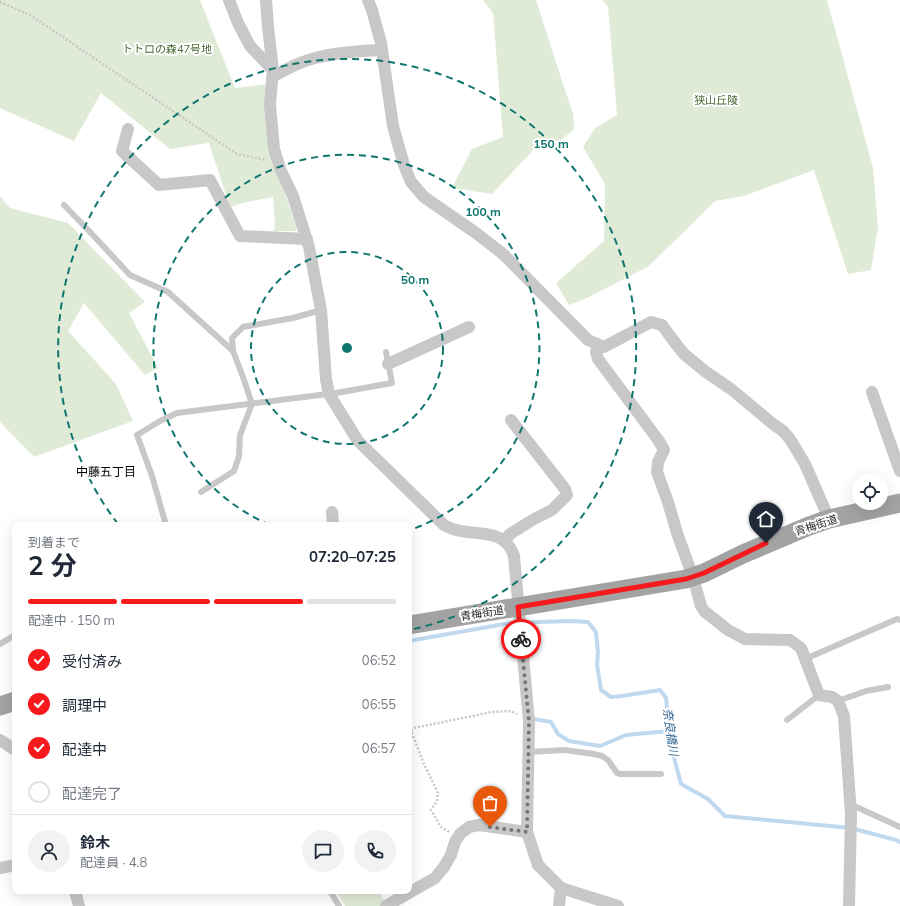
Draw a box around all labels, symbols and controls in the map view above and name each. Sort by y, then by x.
park label: トトロの森47号地 [122,42,212,56]
park label: 狭山丘陵 [694,93,738,107]
text: 150 m [533,136,569,151]
text: 100 m [465,204,501,219]
text: 50 m [401,272,429,287]
centre of rings [340,341,354,355]
district label: 中藤五丁目 [76,464,136,479]
map controls [852,474,888,510]
button: locate [852,474,888,510]
pin [749,502,783,543]
icon: home [755,508,777,530]
street label: 青梅街道 [793,512,839,538]
text: 到着まで [28,534,80,550]
text: 07:20–07:25 [309,547,396,566]
text: 2 分 [28,549,77,582]
street label: 青梅街道 [459,603,505,623]
text: 配達中 · 150 m [28,612,115,628]
courier [501,619,541,659]
icon: bike [510,628,532,650]
icon: check [28,649,50,671]
text: 受付済み [62,652,122,671]
text: 06:52 [362,652,396,668]
icon: check [28,693,50,715]
text: 調理中 [62,696,107,715]
text: 06:55 [362,696,396,712]
water label: 奈良橋川 [660,707,682,759]
icon: check [28,737,50,759]
text: 配達中 [62,740,107,759]
text: 06:57 [362,740,396,756]
text: 配達完了 [62,784,122,803]
pin [473,786,507,827]
icon: bag [479,792,501,814]
button: person [28,830,70,872]
button: chat [302,830,344,872]
button: phone [354,830,396,872]
text: 鈴木 [80,833,110,852]
text: 配達員 · 4.8 [80,854,147,870]

